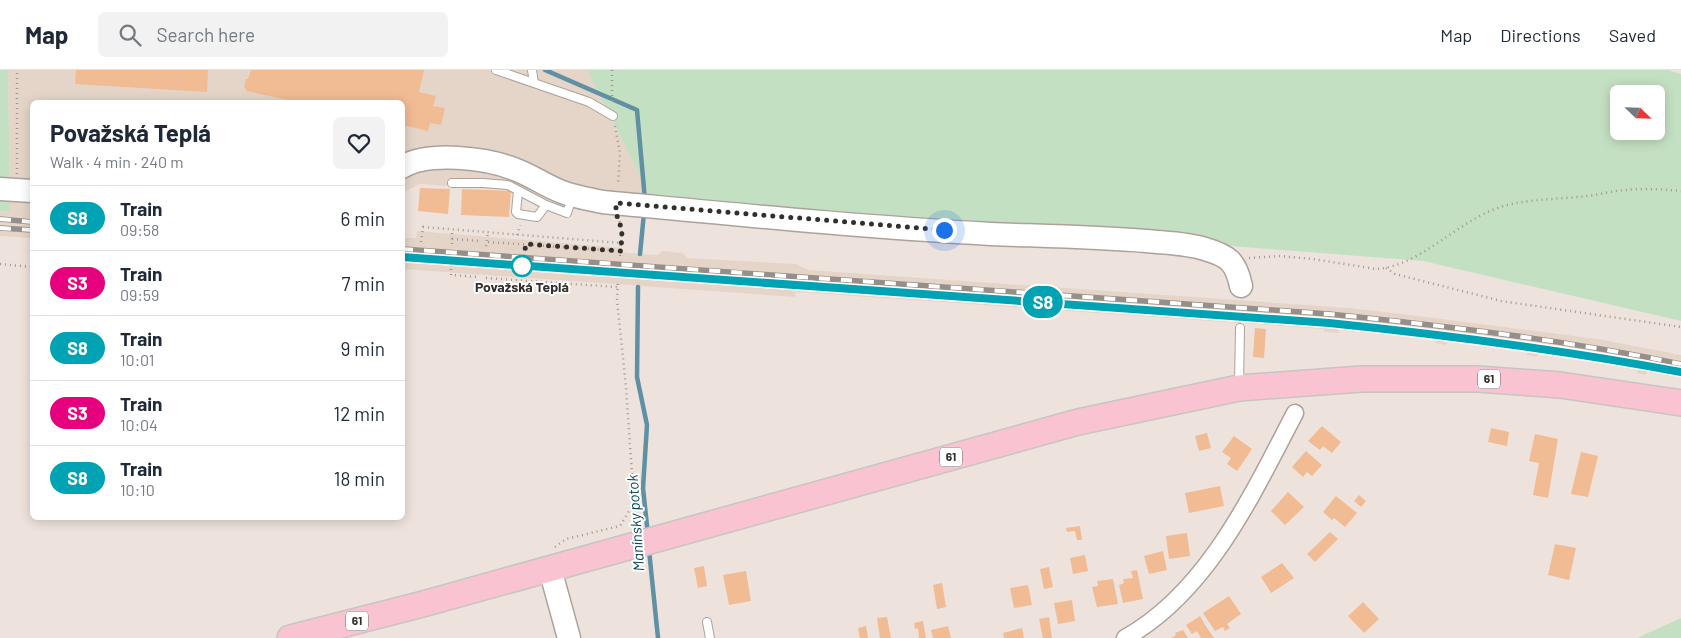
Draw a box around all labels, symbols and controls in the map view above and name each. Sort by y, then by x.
search box [98,12,448,57]
text: Map [25,20,68,49]
icon: search [116,21,144,49]
text: Search here [156,23,255,46]
text: Map [1440,24,1472,46]
text: Directions [1500,24,1581,46]
text: Saved [1609,24,1656,46]
north arrow [1610,85,1665,140]
map controls [1610,85,1665,140]
button: heart [333,117,385,169]
text: Považská Teplá [50,118,211,147]
text: Walk · 4 min · 240 m [50,152,184,171]
text: Train [120,197,162,220]
text: S8 [67,207,88,229]
text: 6 min [341,207,385,230]
your location [932,218,957,243]
text: 09:58 [120,220,159,239]
marker: Považská Teplá [511,255,533,277]
text: Train [120,262,162,285]
text: S3 [67,272,88,294]
text: 7 min [341,272,385,295]
place label: Považská Teplá [475,278,569,295]
text: 09:59 [120,285,159,304]
line badge: S8 [1020,286,1066,318]
text: S8 [1033,291,1053,313]
text: Train [120,327,162,350]
text: S8 [67,337,88,359]
text: 9 min [341,337,385,360]
text: 10:01 [120,350,154,369]
road number: 61 [1478,370,1500,388]
text: Train [120,392,162,415]
text: S3 [67,402,88,424]
text: 12 min [334,402,385,425]
text: 10:04 [120,415,158,434]
road number: 61 [940,448,962,467]
text: Train [120,457,162,480]
text: S8 [67,467,88,489]
text: 18 min [334,467,385,490]
water label: Manínsky potok [623,473,647,572]
text: 10:10 [120,480,155,499]
road number: 61 [346,612,368,630]

